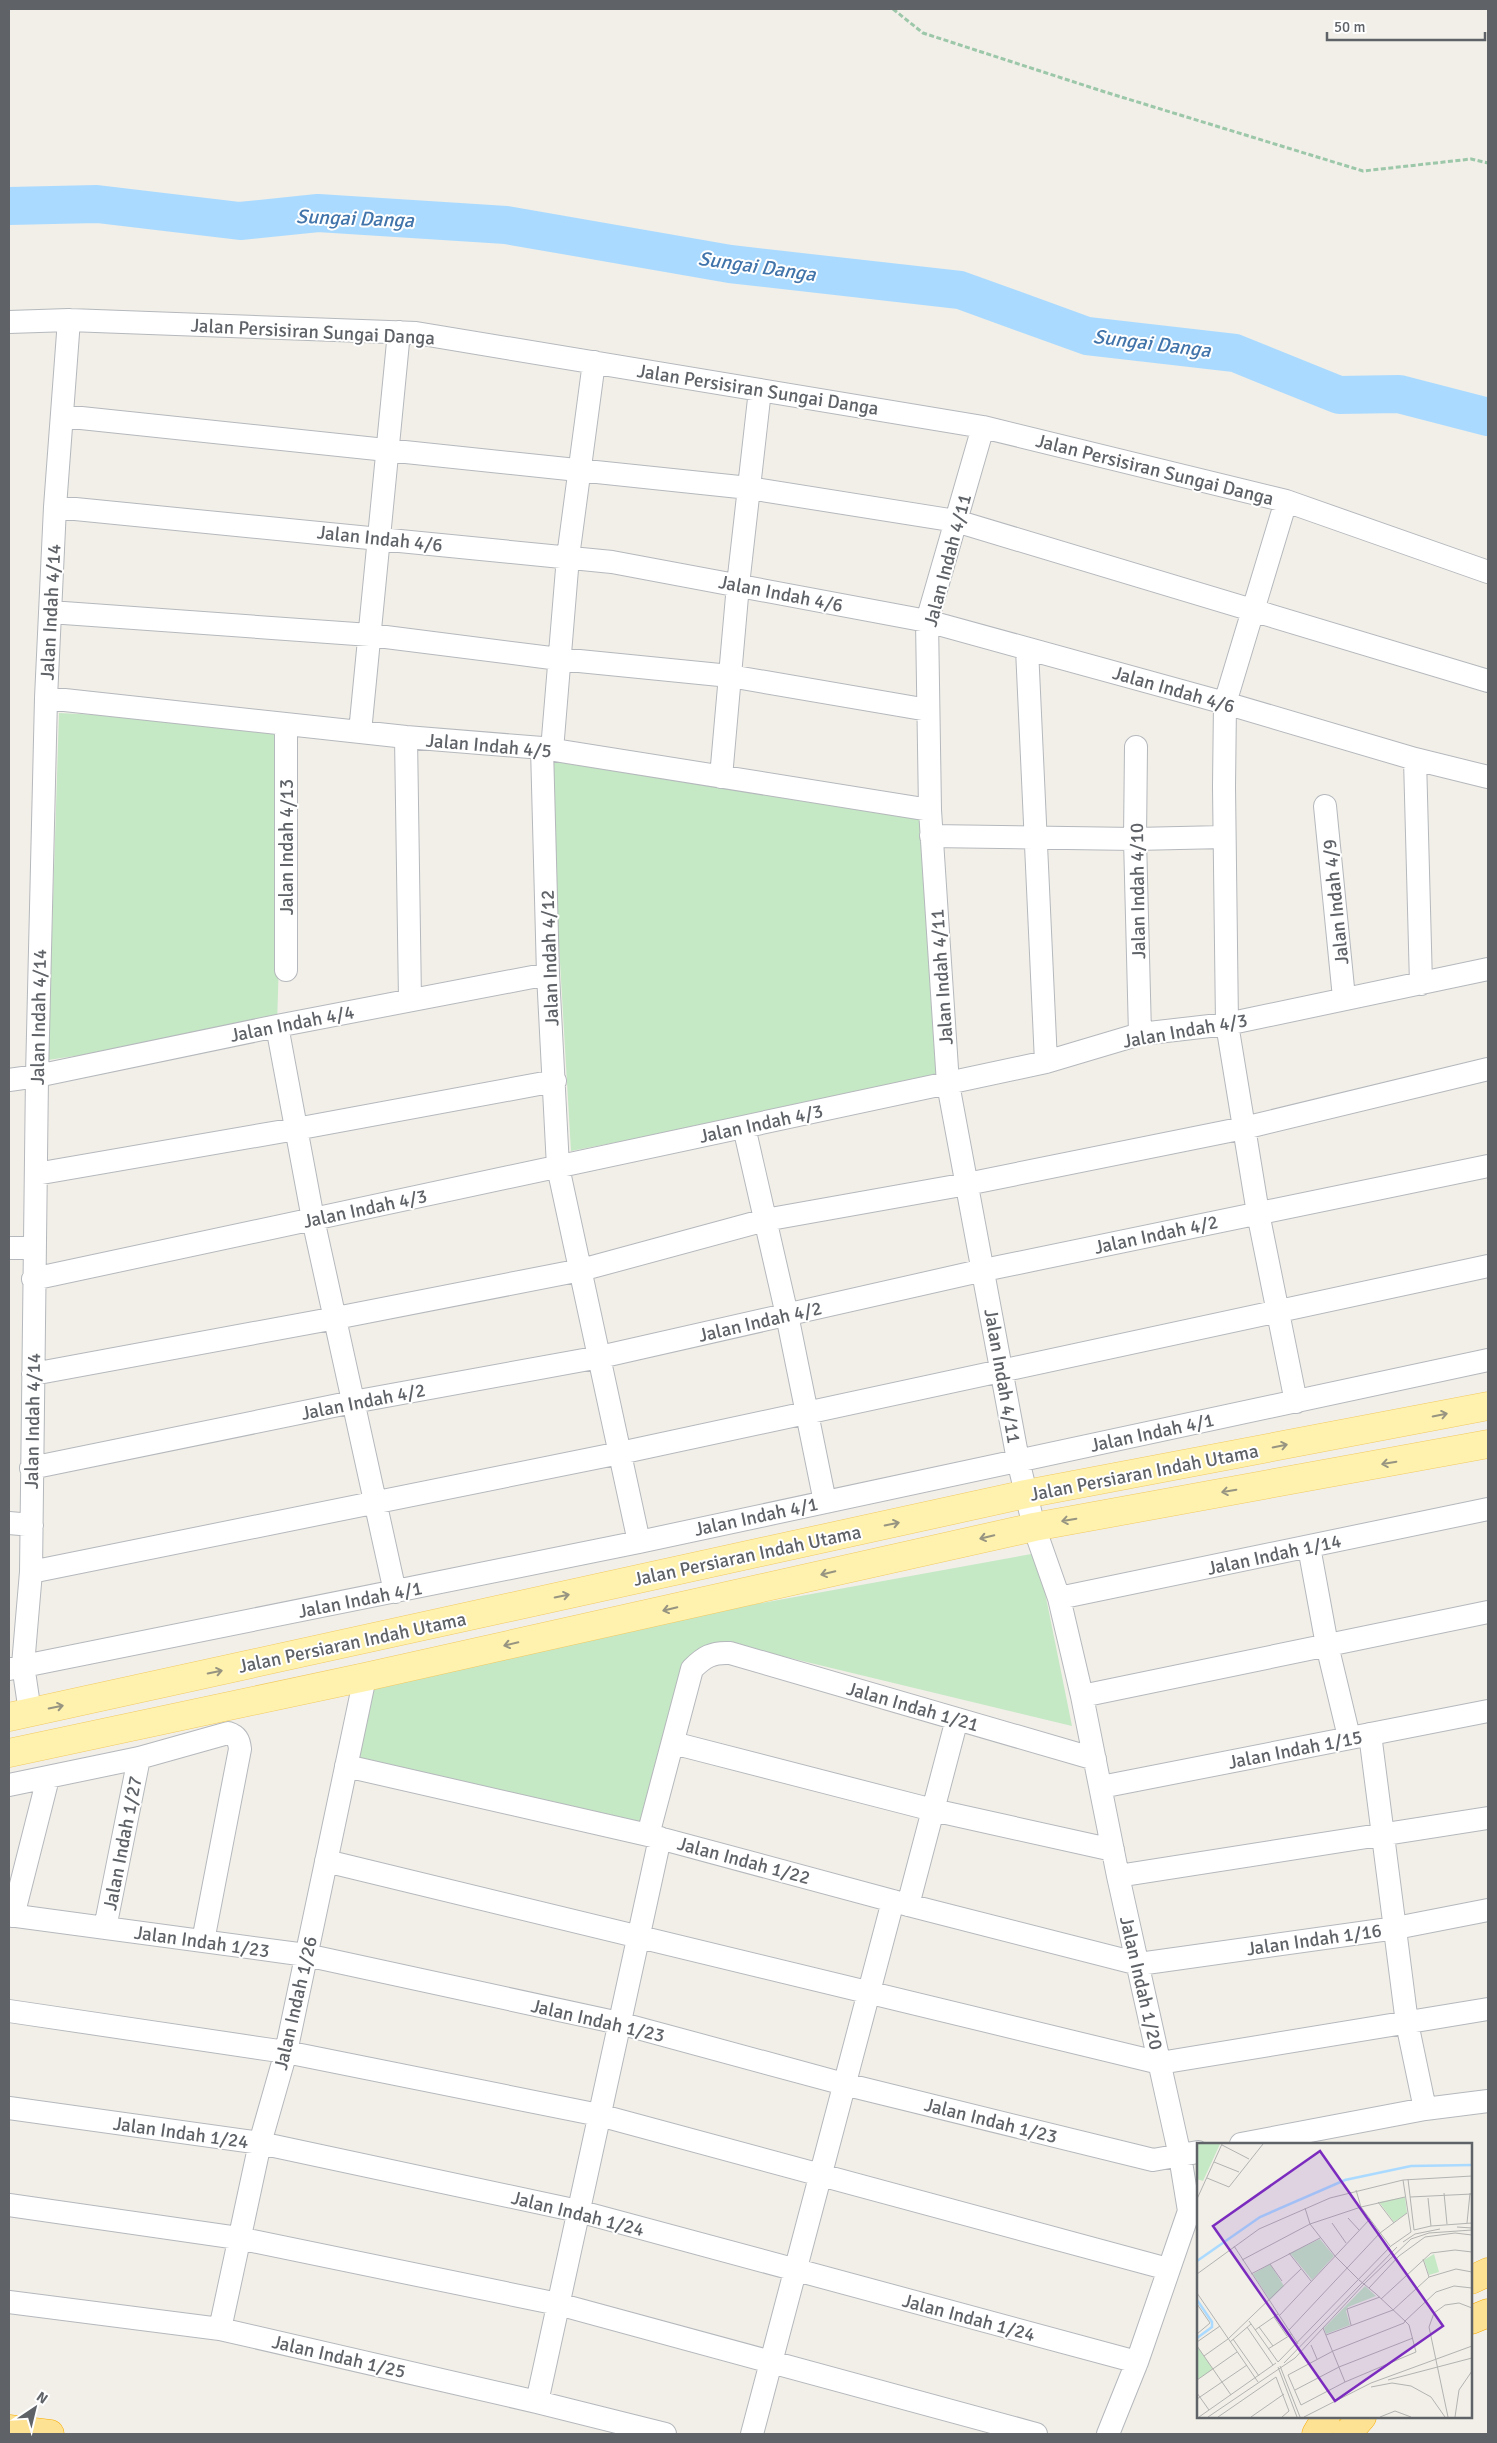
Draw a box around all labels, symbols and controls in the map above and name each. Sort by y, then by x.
scale bar [1327,10,1484,42]
text: 50 m [1334,18,1365,36]
water label: Sungai Danga [296,204,415,233]
water label: Sungai Danga [697,246,818,287]
street label: Jalan Persisiran Sungai Danga [190,314,436,350]
water label: Sungai Danga [1092,324,1213,363]
street label: Jalan Persisiran Sungai Danga [635,359,880,421]
street label: Jalan Persisiran Sungai Danga [1033,429,1276,511]
street label: Jalan Indah 4/11 [919,491,977,629]
street label: Jalan Indah 4/6 [316,520,444,558]
street label: Jalan Indah 4/14 [35,543,67,681]
street label: Jalan Indah 4/6 [717,570,845,618]
street label: Jalan Indah 4/6 [1110,661,1238,719]
street label: Jalan Indah 4/5 [425,729,553,763]
street label: Jalan Indah 4/13 [275,779,299,915]
street label: Jalan Indah 4/10 [1125,823,1151,959]
street label: Jalan Indah 4/9 [1317,838,1355,966]
street label: Jalan Indah 4/12 [536,889,564,1027]
street label: Jalan Indah 4/11 [925,908,959,1046]
street label: Jalan Indah 4/14 [26,949,52,1085]
street label: Jalan Indah 4/4 [228,1000,356,1048]
street label: Jalan Indah 4/3 [1121,1008,1249,1054]
street label: Jalan Indah 4/3 [697,1099,825,1149]
street label: Jalan Indah 4/3 [301,1184,429,1234]
street label: Jalan Indah 4/2 [1092,1210,1220,1260]
street label: Jalan Indah 4/2 [696,1296,824,1348]
street label: Jalan Indah 4/11 [978,1307,1026,1445]
street label: Jalan Indah 4/14 [20,1353,46,1489]
street label: Jalan Indah 4/2 [299,1378,427,1426]
street label: Jalan Indah 4/1 [1088,1408,1216,1458]
one-way arrow [1431,1410,1447,1420]
street label: Jalan Persiaran Indah Utama [1028,1439,1261,1507]
one-way arrow [1272,1440,1288,1450]
one-way arrow [1381,1458,1397,1468]
one-way arrow [1221,1487,1237,1497]
street label: Jalan Indah 4/1 [692,1492,820,1542]
one-way arrow [1061,1516,1077,1526]
one-way arrow [883,1518,899,1528]
street label: Jalan Persiaran Indah Utama [631,1520,863,1592]
street label: Jalan Indah 1/14 [1205,1529,1343,1581]
one-way arrow [979,1533,995,1542]
one-way arrow [821,1569,837,1578]
street label: Jalan Indah 4/1 [296,1576,424,1624]
one-way arrow [554,1591,570,1600]
one-way arrow [662,1604,678,1614]
street label: Jalan Persiaran Indah Utama [236,1607,468,1679]
one-way arrow [503,1640,519,1649]
one-way arrow [207,1667,223,1676]
street label: Jalan Indah 1/21 [844,1677,982,1737]
one-way arrow [48,1702,64,1711]
street label: Jalan Indah 1/15 [1226,1725,1364,1775]
street label: Jalan Indah 1/27 [98,1774,148,1912]
street label: Jalan Indah 1/22 [675,1832,813,1890]
street label: Jalan Indah 1/20 [1114,1914,1168,2052]
street label: Jalan Indah 1/16 [1245,1919,1383,1961]
street label: Jalan Indah 1/23 [133,1921,271,1963]
street label: Jalan Indah 1/26 [269,1934,323,2072]
street label: Jalan Indah 1/23 [529,1994,667,2048]
street label: Jalan Indah 1/23 [922,2093,1060,2149]
street label: Jalan Indah 1/24 [112,2112,250,2154]
inset map [1197,2143,1472,2418]
street label: Jalan Indah 1/24 [509,2186,647,2242]
street label: Jalan Indah 1/24 [900,2289,1038,2347]
street label: Jalan Indah 1/25 [270,2330,408,2384]
north arrow [10,2383,60,2433]
text: N [33,2388,51,2408]

